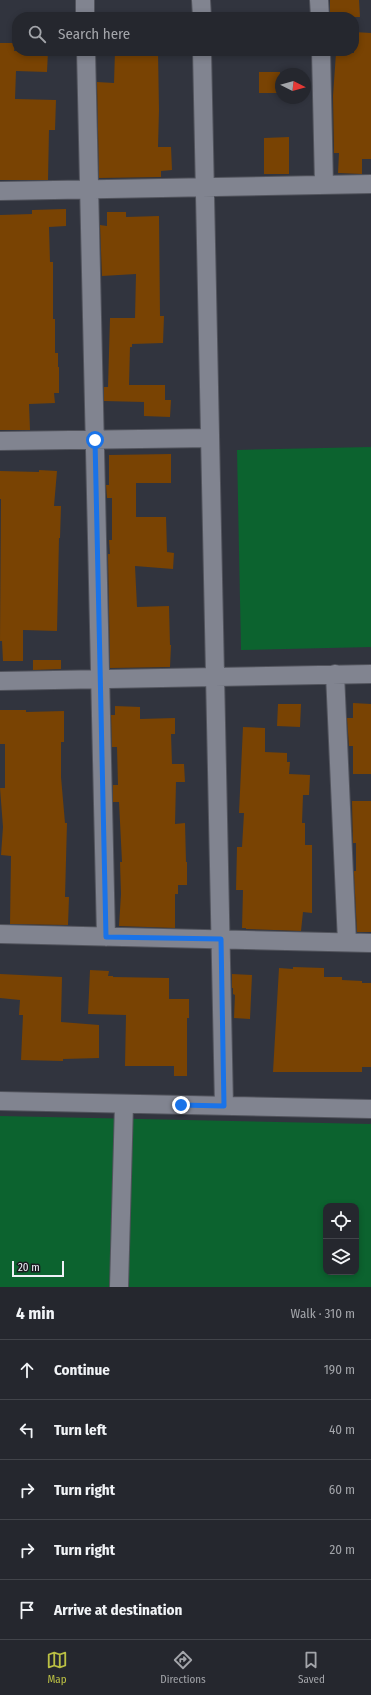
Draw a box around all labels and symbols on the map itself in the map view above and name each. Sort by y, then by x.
north arrow [275,68,311,104]
route start [86,431,104,449]
route end [172,1096,190,1114]
scale bar [12,1259,64,1278]

